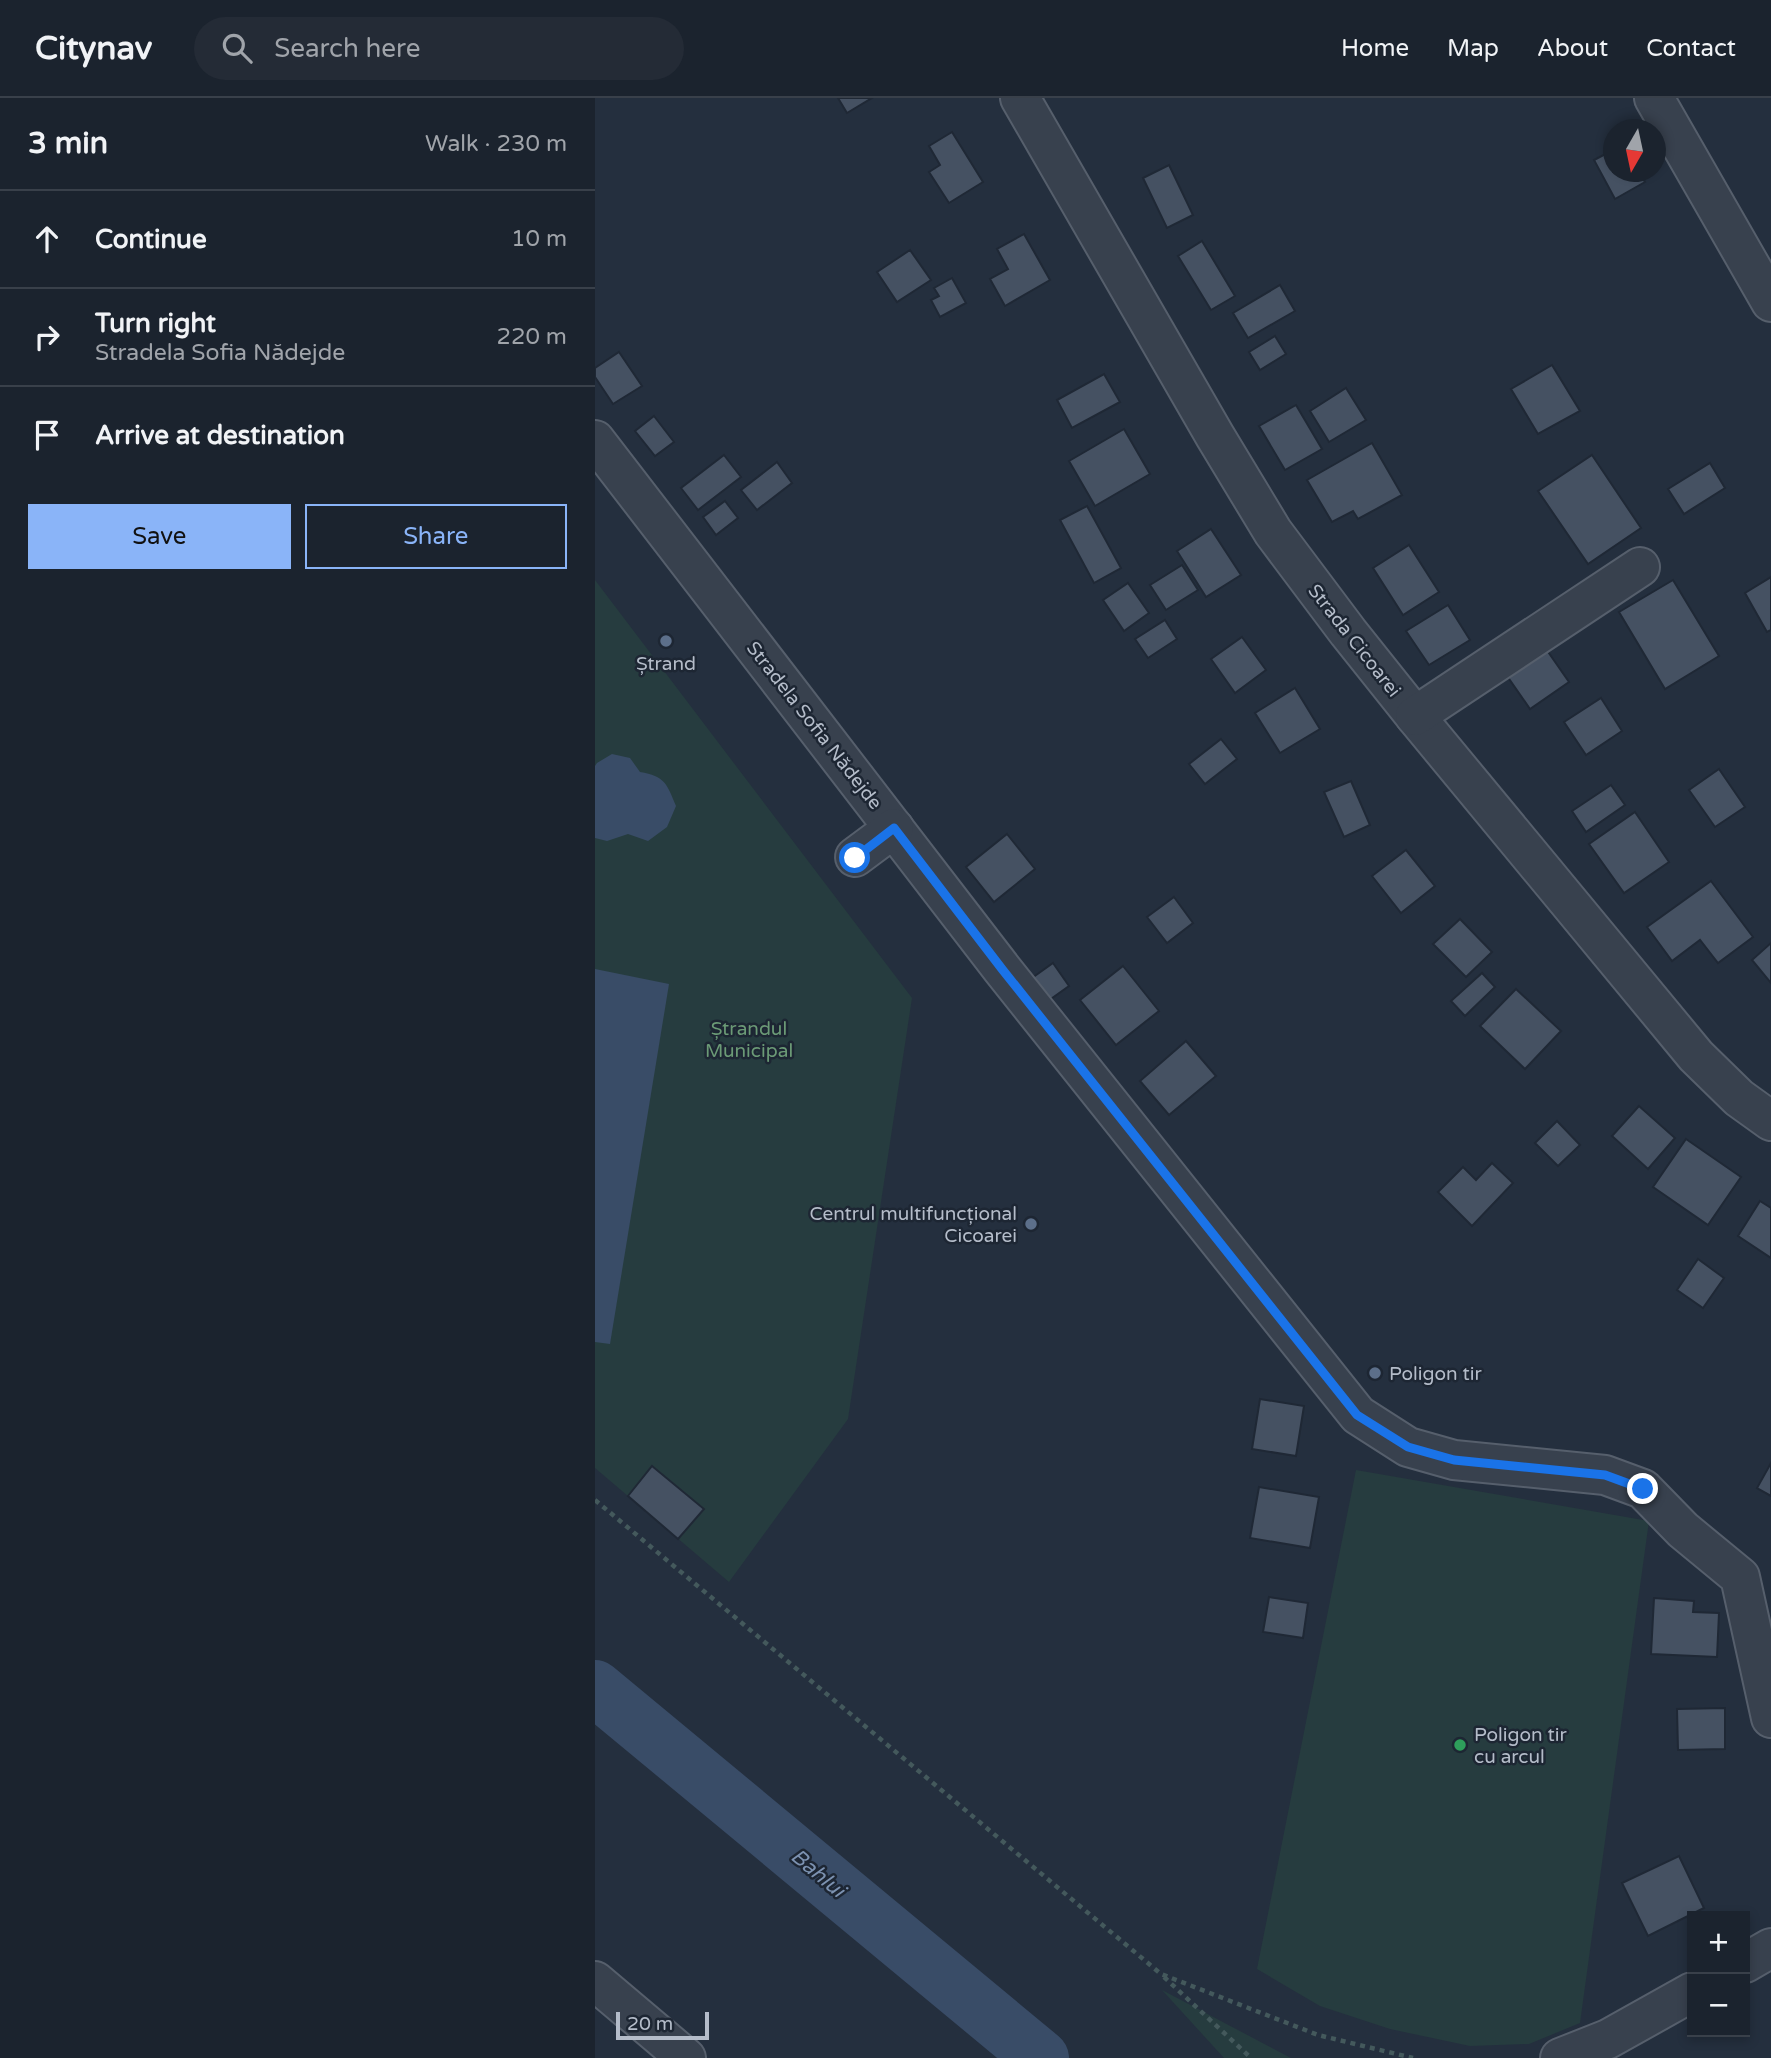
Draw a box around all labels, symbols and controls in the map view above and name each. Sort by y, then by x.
search box [194,17,684,80]
text: Citynav [35,29,152,68]
icon: search [218,29,256,67]
text: Search here [274,33,420,64]
text: Home [1341,34,1409,63]
text: Map [1447,34,1499,63]
text: About [1537,34,1608,63]
text: Contact [1646,34,1736,63]
north arrow [1603,119,1666,182]
text: 3 min [28,125,108,162]
text: Walk · 230 m [425,130,567,158]
icon: ahead [28,220,66,258]
text: Continue [95,224,207,255]
text: 10 m [511,225,567,253]
text: Turn right [95,308,216,339]
icon: right [28,318,66,356]
text: 220 m [497,323,567,351]
text: Stradela Sofia Nădejde [95,339,345,367]
icon: arrive [28,416,66,454]
text: Arrive at destination [95,420,345,451]
button: Save [28,504,291,569]
button: Share [305,504,567,569]
street label: Strada Cicoarei [1303,580,1405,701]
marker: Ștrand [658,633,674,649]
street label: Stradela Sofia Nădejde [742,637,887,814]
place label: Ștrand [636,653,696,675]
route start [839,842,870,873]
park label: Ștrandul Municipal [705,1018,793,1062]
place label: Centrul multifuncțional Cicoarei [810,1203,1017,1247]
marker: Centrul multifuncțional Cicoarei [1023,1216,1039,1232]
place label: Poligon tir [1389,1363,1483,1385]
marker: Poligon tir [1367,1365,1383,1381]
route end [1627,1473,1658,1504]
place label: Poligon tir cu arcul [1474,1724,1568,1768]
marker: Poligon tir cu arcul [1452,1737,1468,1753]
water label: Bahlui [786,1844,852,1905]
map controls [1687,1911,1750,2037]
button: + [1687,1911,1750,1974]
button: − [1687,1974,1750,2037]
scale bar [616,2009,709,2041]
text: 20 m [627,2013,673,2035]

